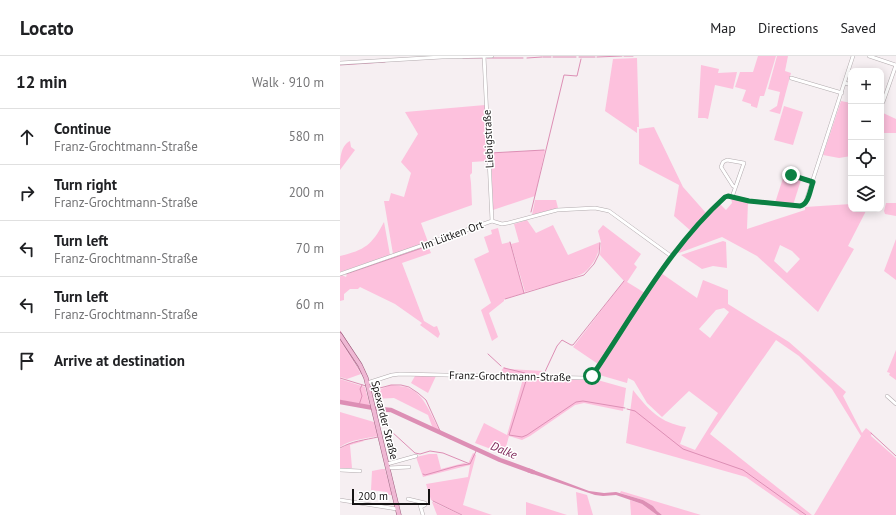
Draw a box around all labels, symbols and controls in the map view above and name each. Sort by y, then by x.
text: Locato [20,16,74,40]
text: Map [710,19,736,37]
text: Directions [758,19,818,37]
text: Saved [840,19,876,37]
map controls [848,68,884,212]
button: + [848,68,884,104]
text: 12 min [16,71,67,93]
text: Walk · 910 m [252,74,324,91]
button: − [848,104,884,140]
street label: Liebigstraße [479,109,497,169]
text: Continue [54,119,111,138]
icon: ahead [16,126,38,148]
text: 580 m [289,128,324,145]
text: Franz-Grochtmann-Straße [54,138,198,155]
button: locate [848,140,884,176]
route end [782,166,800,184]
text: Turn right [54,175,117,194]
button: layers [848,176,884,212]
icon: right [16,182,38,204]
text: 200 m [289,184,324,201]
text: Franz-Grochtmann-Straße [54,194,198,211]
street label: Im Lütken Ort [419,217,485,253]
text: Turn left [54,231,108,250]
icon: left [16,238,38,260]
text: 70 m [296,240,324,257]
text: Franz-Grochtmann-Straße [54,250,198,267]
text: Turn left [54,287,108,306]
icon: left [16,294,38,316]
text: 60 m [296,296,324,313]
text: Franz-Grochtmann-Straße [54,306,198,323]
icon: arrive [16,350,38,372]
text: Arrive at destination [54,351,185,370]
route start [583,367,601,385]
street label: Franz-Grochtmann-Straße [449,368,571,384]
street label: Spexarder Straße [368,379,402,461]
water label: Dalke [489,438,520,462]
scale bar [352,487,430,506]
text: 200 m [358,489,388,503]

